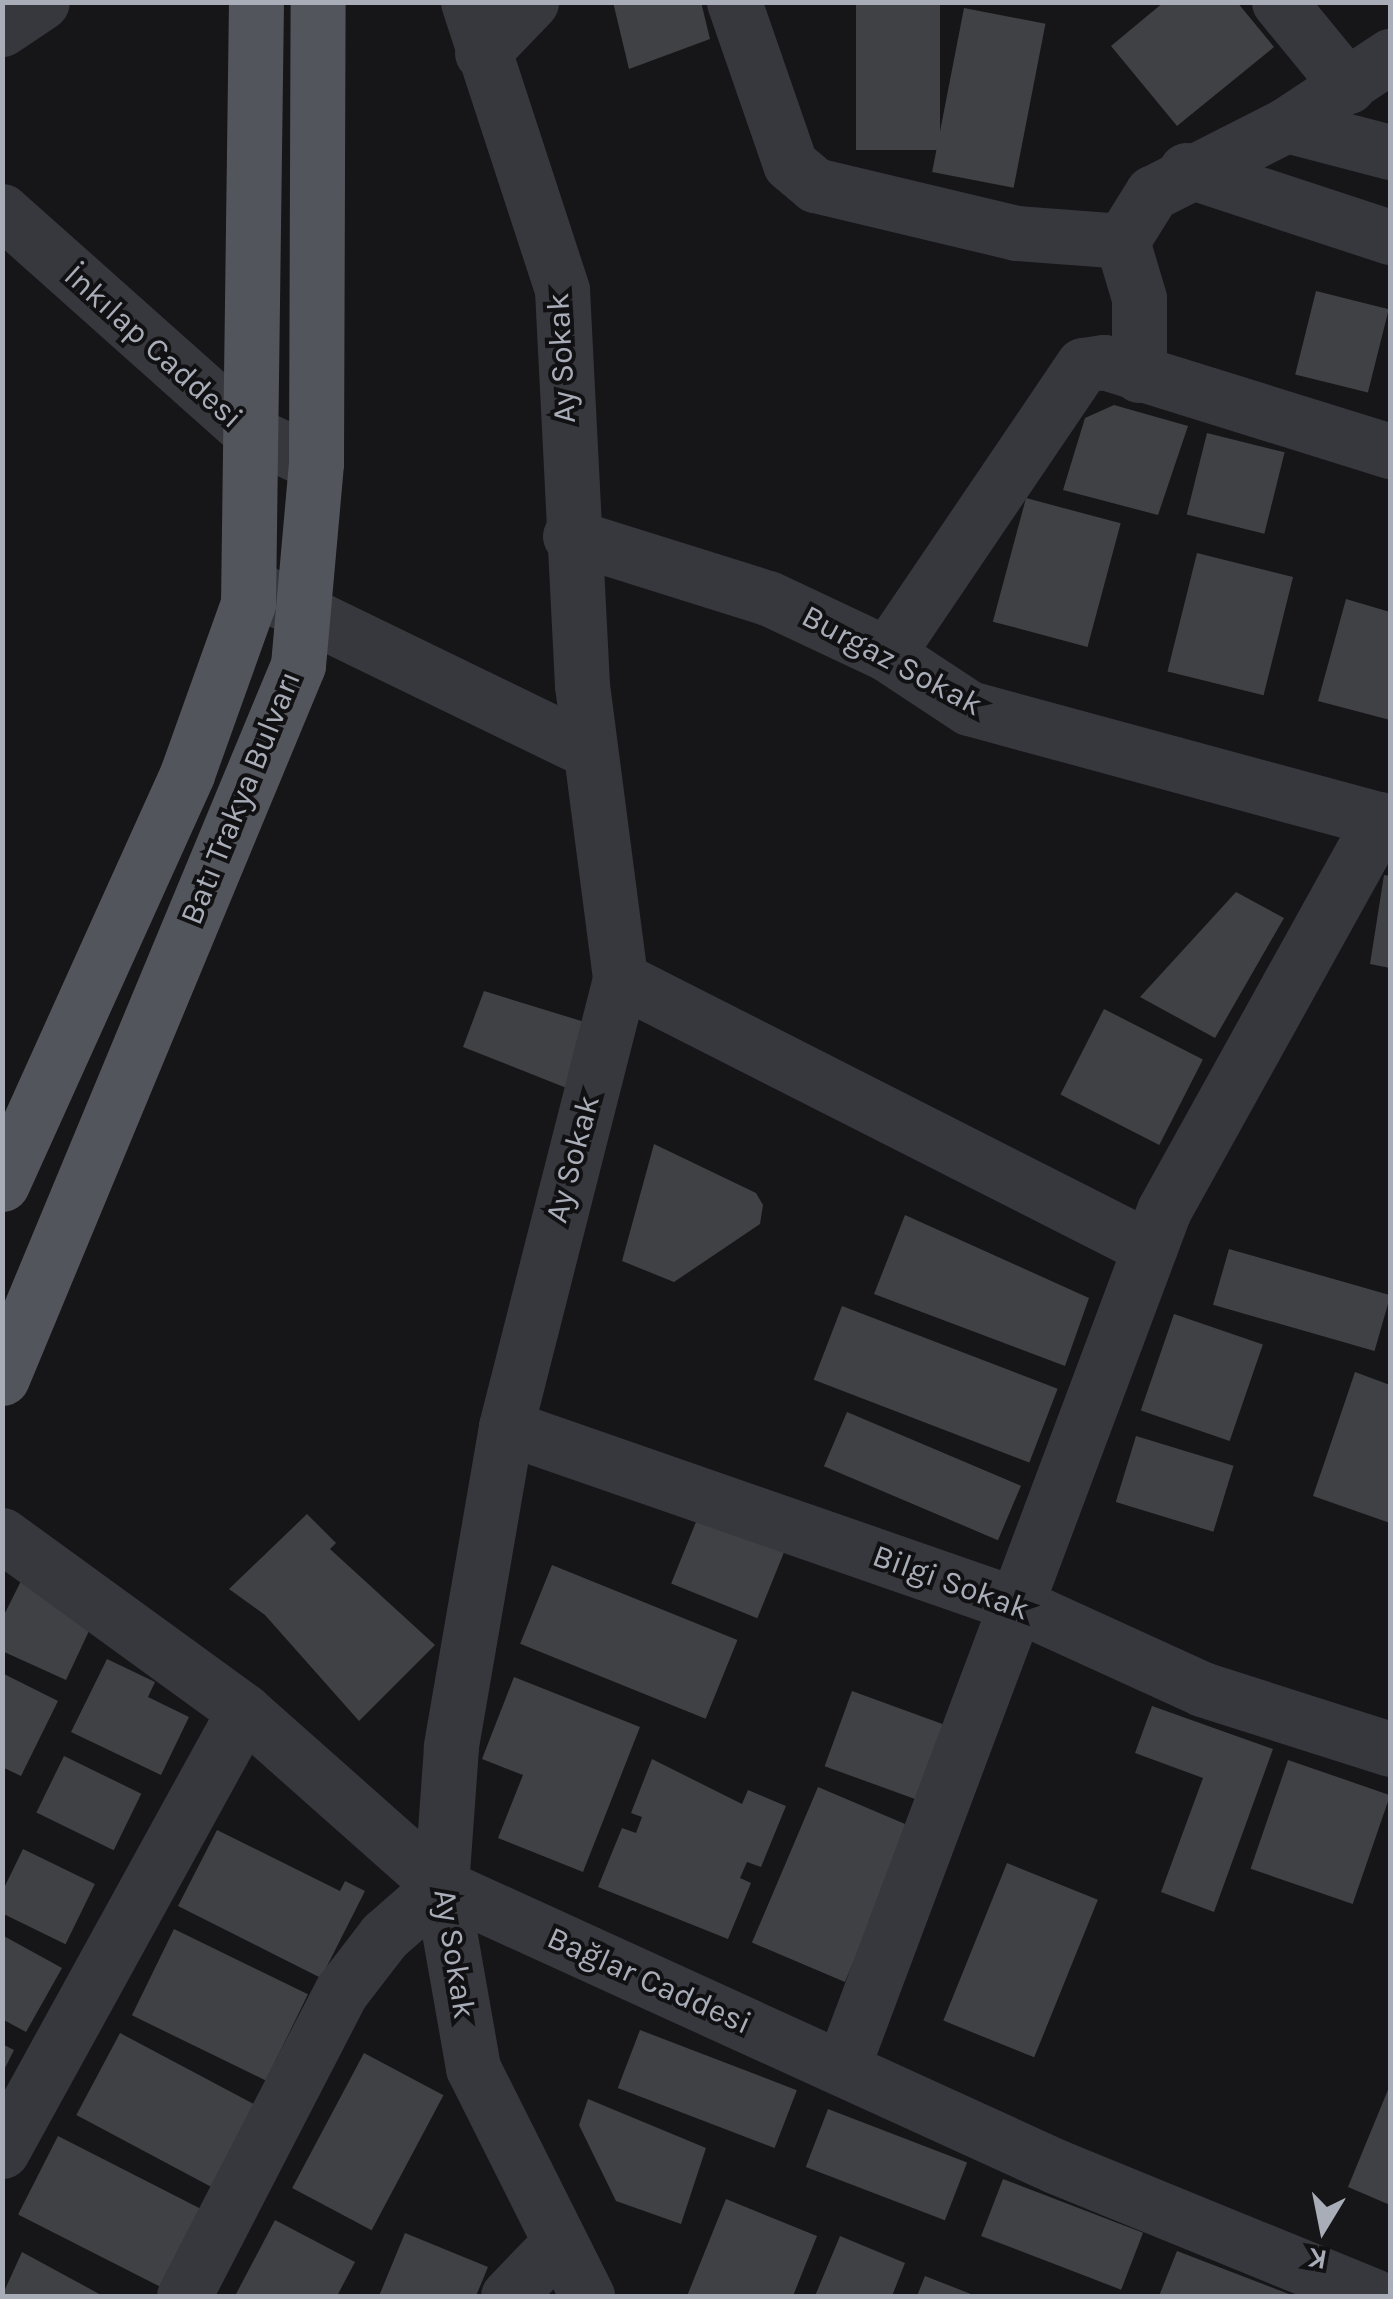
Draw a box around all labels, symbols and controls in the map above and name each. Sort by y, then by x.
street label: İnkılap Caddesi [56,257,250,437]
street label: Ay Sokak [539,292,585,424]
street label: Burgaz Sokak [795,597,989,725]
street label: Batı Trakya Bulvarı [173,666,309,930]
street label: Ay Sokak [538,1091,608,1227]
street label: Bilgi Sokak [867,1537,1035,1629]
street label: Ay Sokak [425,1887,483,2021]
street label: Bağlar Caddesi [541,1919,757,2043]
north arrow [1273,2179,1373,2279]
text: K [1306,2241,1330,2277]

